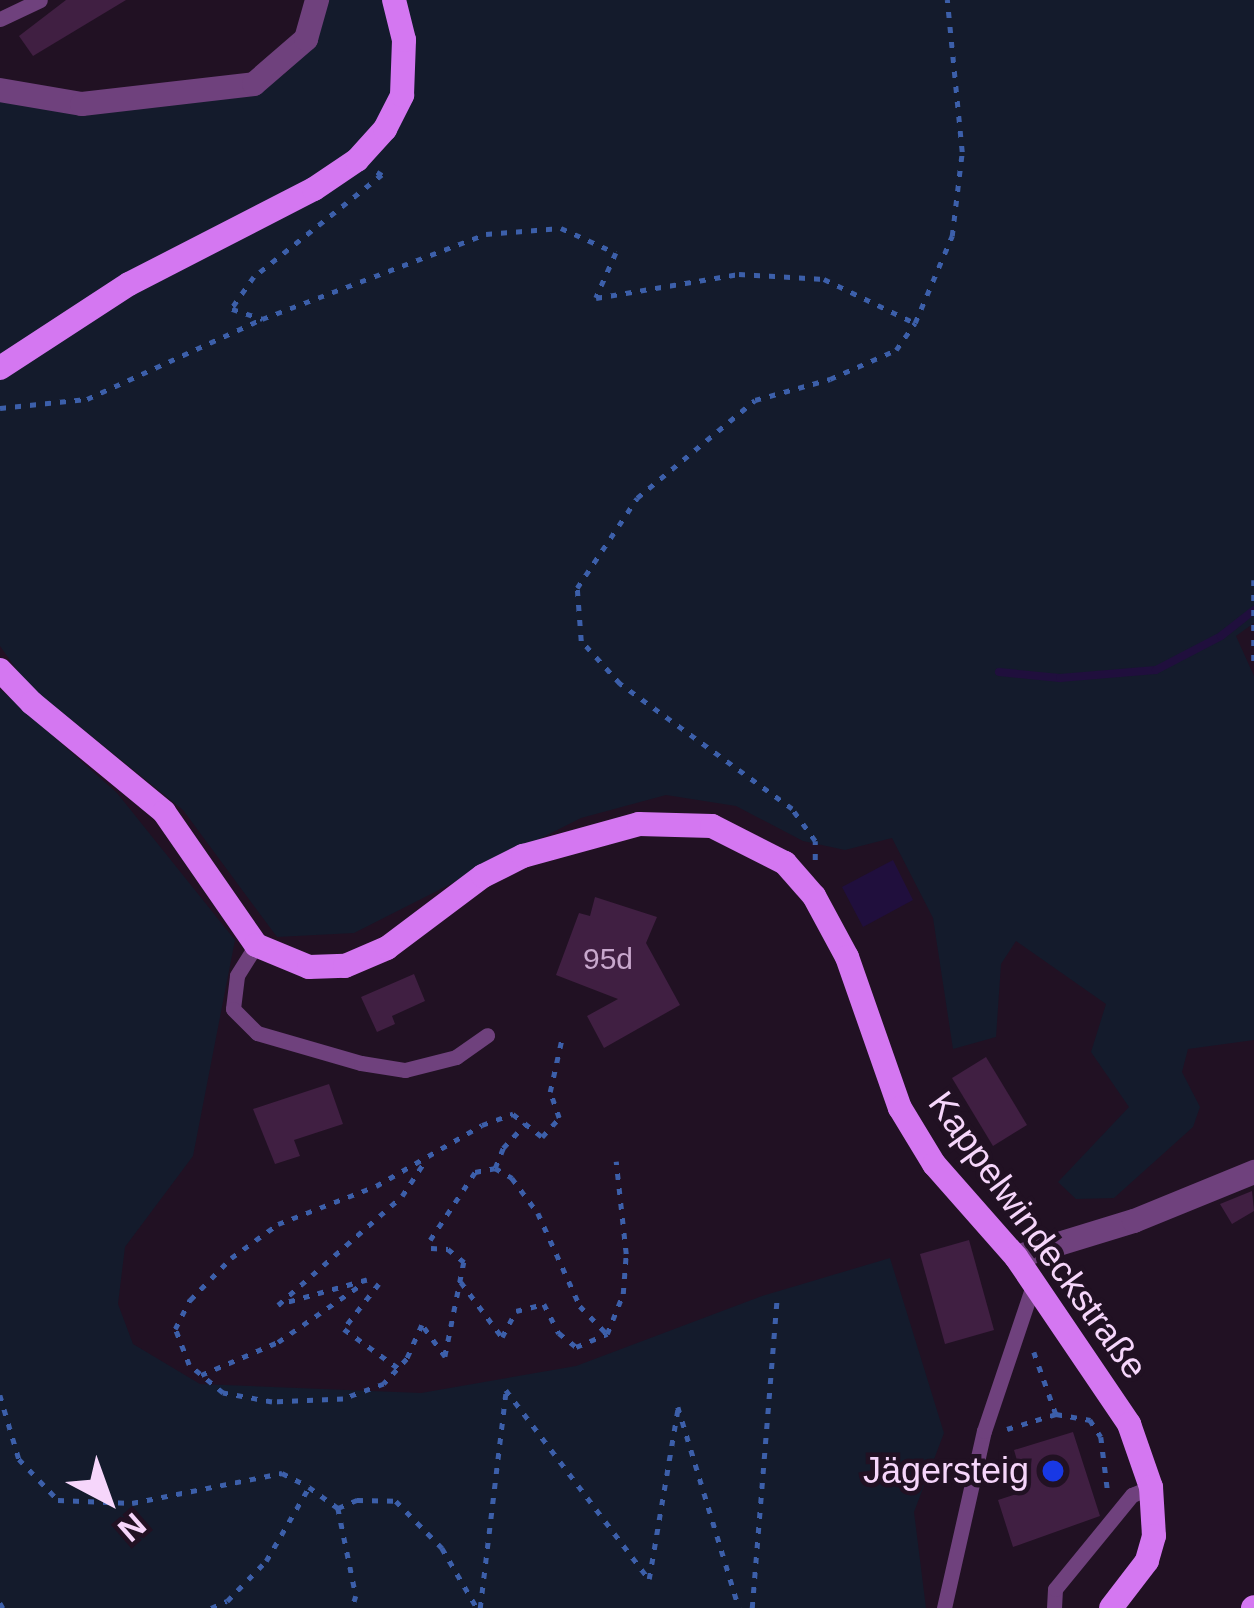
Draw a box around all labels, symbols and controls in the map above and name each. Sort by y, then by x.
house number: 95d [583,941,633,977]
street label: Kappelwindeckstraße [919,1083,1157,1387]
north arrow [48,1440,168,1560]
place label: Jägersteig [863,1449,1029,1493]
marker: Jägersteig [1040,1458,1066,1484]
text: N [111,1506,153,1549]

